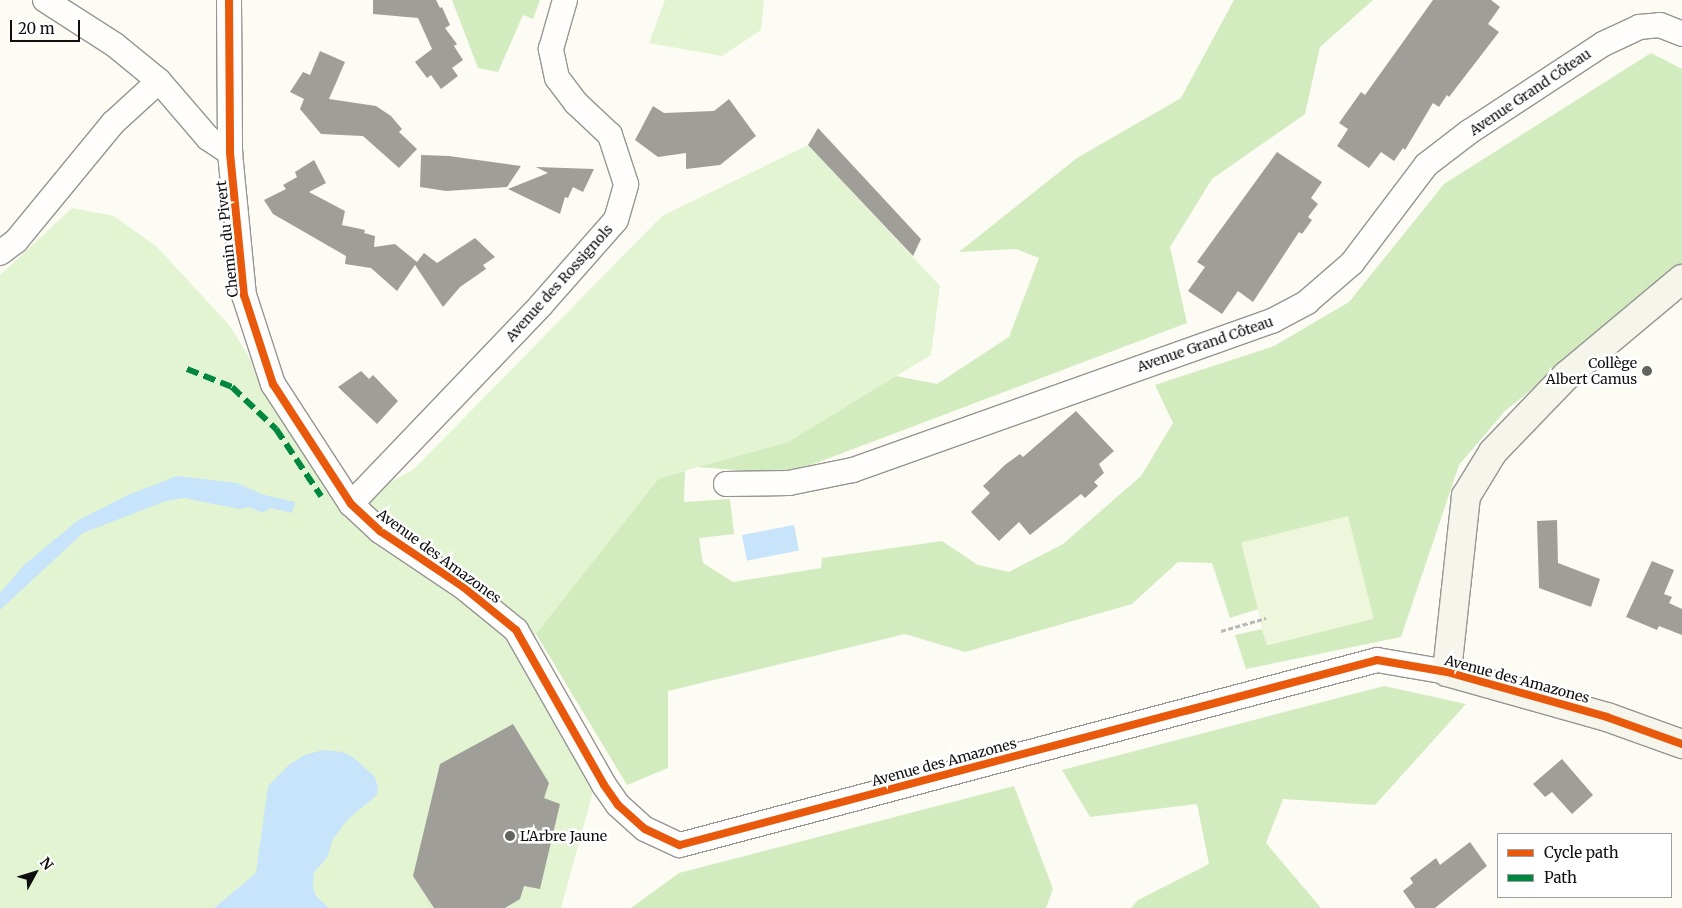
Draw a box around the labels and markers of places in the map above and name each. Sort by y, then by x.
place label: Collège Albert Camus [1546,355,1637,388]
marker: Collège Albert Camus [1641,365,1653,377]
place label: L'Arbre Jaune [520,828,607,844]
marker: L'Arbre Jaune [504,830,516,842]

